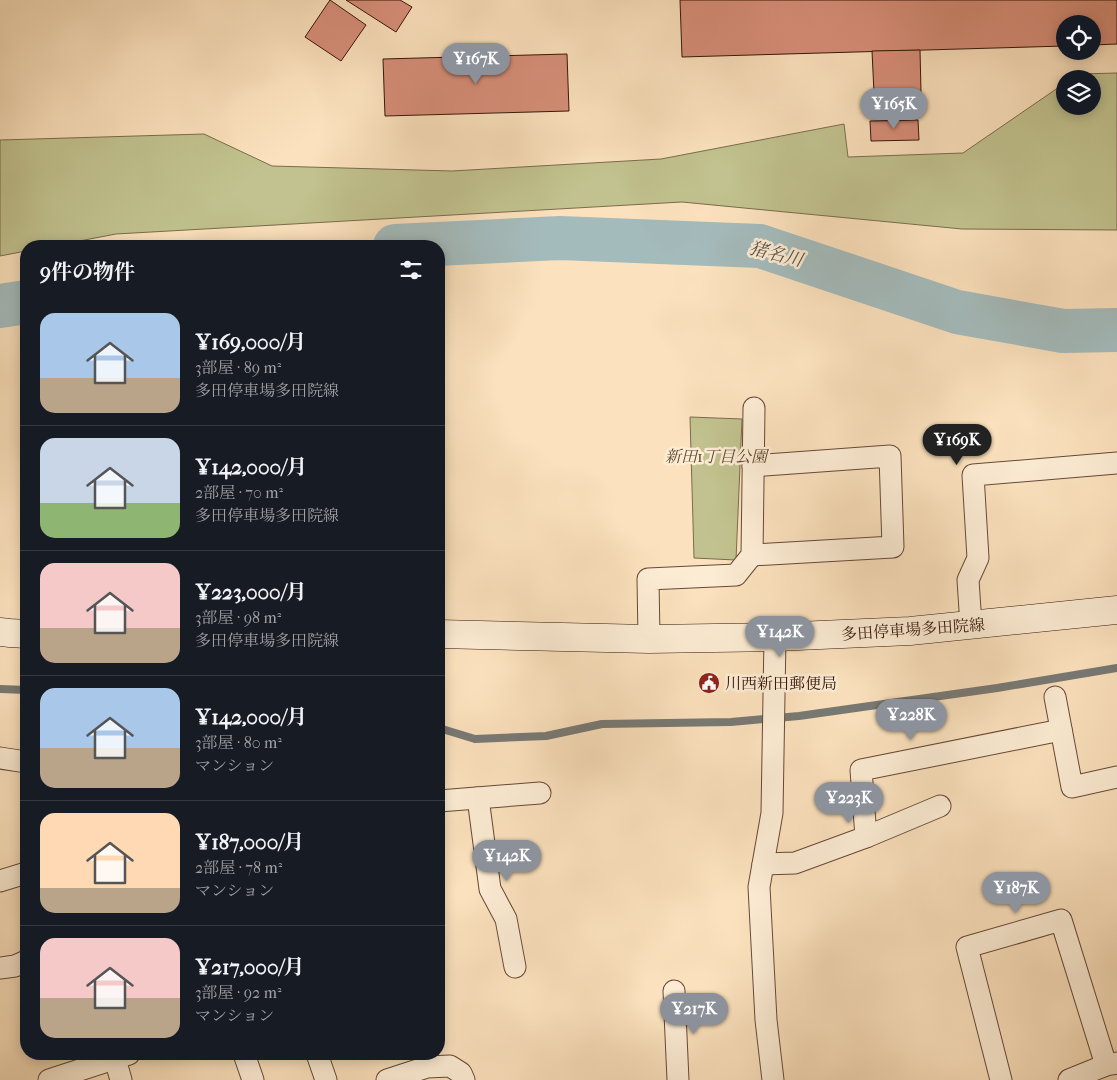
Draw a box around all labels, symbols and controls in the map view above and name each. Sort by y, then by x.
map controls [1056,15,1101,115]
button: locate [1056,15,1101,60]
pin: ¥167K [441,42,511,85]
text: ¥167K [453,49,499,68]
button: layers [1056,70,1101,115]
pin: ¥165K [859,88,929,130]
text: ¥165K [871,94,917,113]
water label: 猪名川 [747,238,807,272]
icon: filters [397,256,425,284]
text: 9件の物件 [40,260,135,284]
text: ¥169,000/月 [195,330,306,354]
icon: home [80,333,140,393]
text: 3部屋 · 89 m² [195,358,281,377]
text: 多田停車場多田院線 [195,381,339,400]
pin: ¥169K [922,424,992,466]
text: ¥169K [934,430,980,449]
park label: 新田1丁目公園 [665,447,770,466]
text: ¥142,000/月 [195,455,307,479]
icon: home [80,458,140,518]
text: 2部屋 · 70 m² [195,483,283,502]
text: 多田停車場多田院線 [195,506,339,525]
text: ¥223,000/月 [195,580,307,604]
icon: home [80,583,140,643]
text: 3部屋 · 98 m² [195,608,281,627]
street label: 多田停車場多田院線 [841,615,986,644]
pin: ¥142K [745,616,815,658]
text: ¥142K [756,622,804,641]
text: 多田停車場多田院線 [195,631,339,650]
public building icon: 川西新田郵便局 [697,671,721,695]
place label: 川西新田郵便局 [725,674,837,693]
pin: ¥228K [876,698,946,741]
text: ¥142,000/月 [195,705,307,729]
text: ¥228K [887,705,935,724]
icon: home [80,708,140,768]
text: 3部屋 · 80 m² [195,733,282,752]
text: マンション [195,756,274,775]
pin: ¥223K [814,782,884,824]
text: ¥223K [825,788,873,807]
text: ¥187,000/月 [195,830,304,854]
icon: home [80,833,140,893]
pin: ¥142K [472,840,542,882]
text: ¥142K [483,846,531,865]
text: 2部屋 · 78 m² [195,858,282,877]
pin: ¥187K [981,872,1051,914]
text: ¥187K [993,878,1039,897]
text: マンション [195,881,274,900]
text: ¥217,000/月 [195,955,305,979]
icon: home [80,958,140,1018]
text: 3部屋 · 92 m² [195,983,282,1002]
pin: ¥217K [659,992,729,1035]
text: ¥217K [671,999,717,1018]
text: マンション [195,1006,274,1025]

